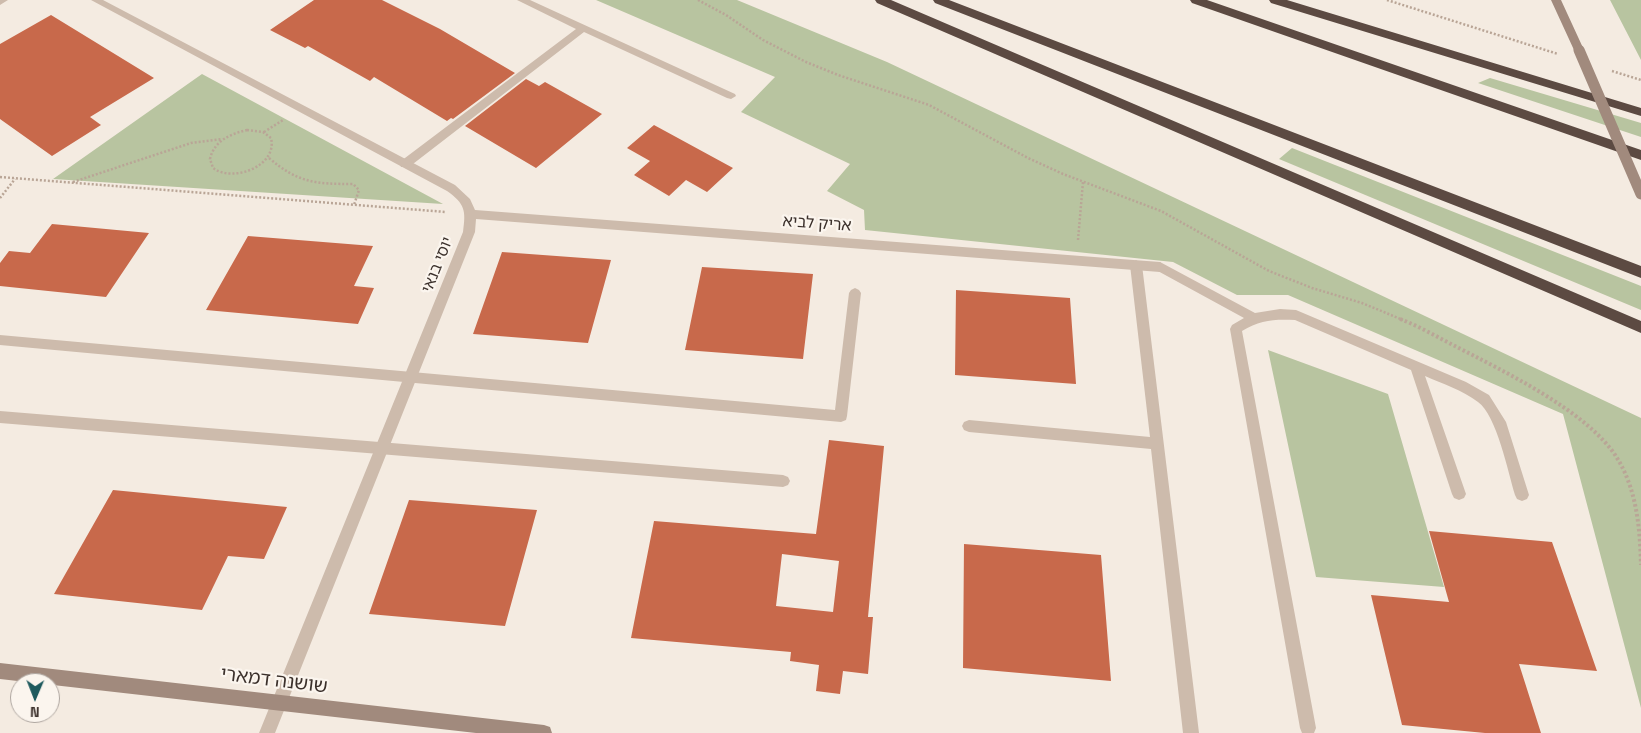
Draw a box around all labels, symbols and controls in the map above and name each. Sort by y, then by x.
street label: אריק לביא [782,212,852,236]
street label: יוסי בנאי [418,234,458,296]
street label: שושנה דמארי [219,663,329,699]
north arrow [10,673,60,723]
text: N [30,703,40,721]

